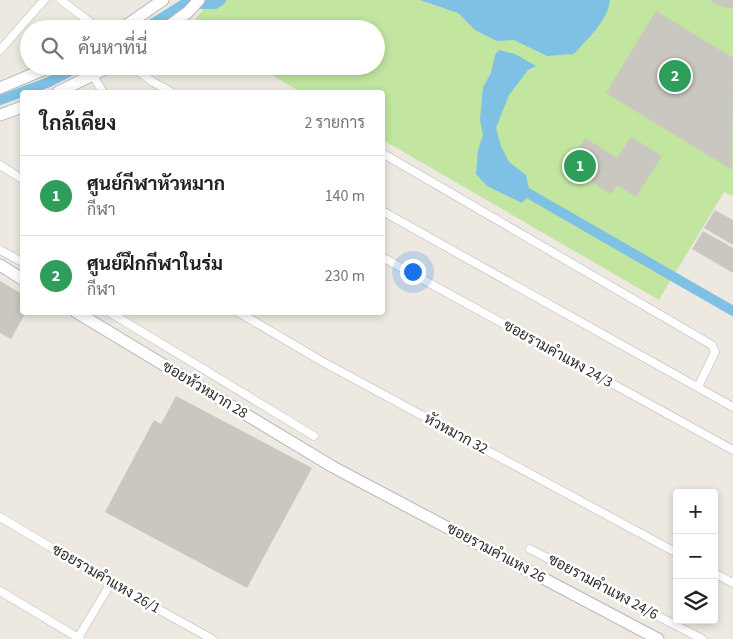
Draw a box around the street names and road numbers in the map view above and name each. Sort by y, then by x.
street label: ซอยรามคำแหง 24/3 [499,315,617,393]
street label: ซอยหัวหมาก 28 [158,356,252,424]
street label: หัวหมาก 32 [420,408,492,460]
street label: ซอยรามคำแหง 26 [443,518,549,588]
street label: ซอยรามคำแหง 26/1 [48,539,164,619]
street label: ซอยรามคำแหง 24/6 [544,549,662,625]

